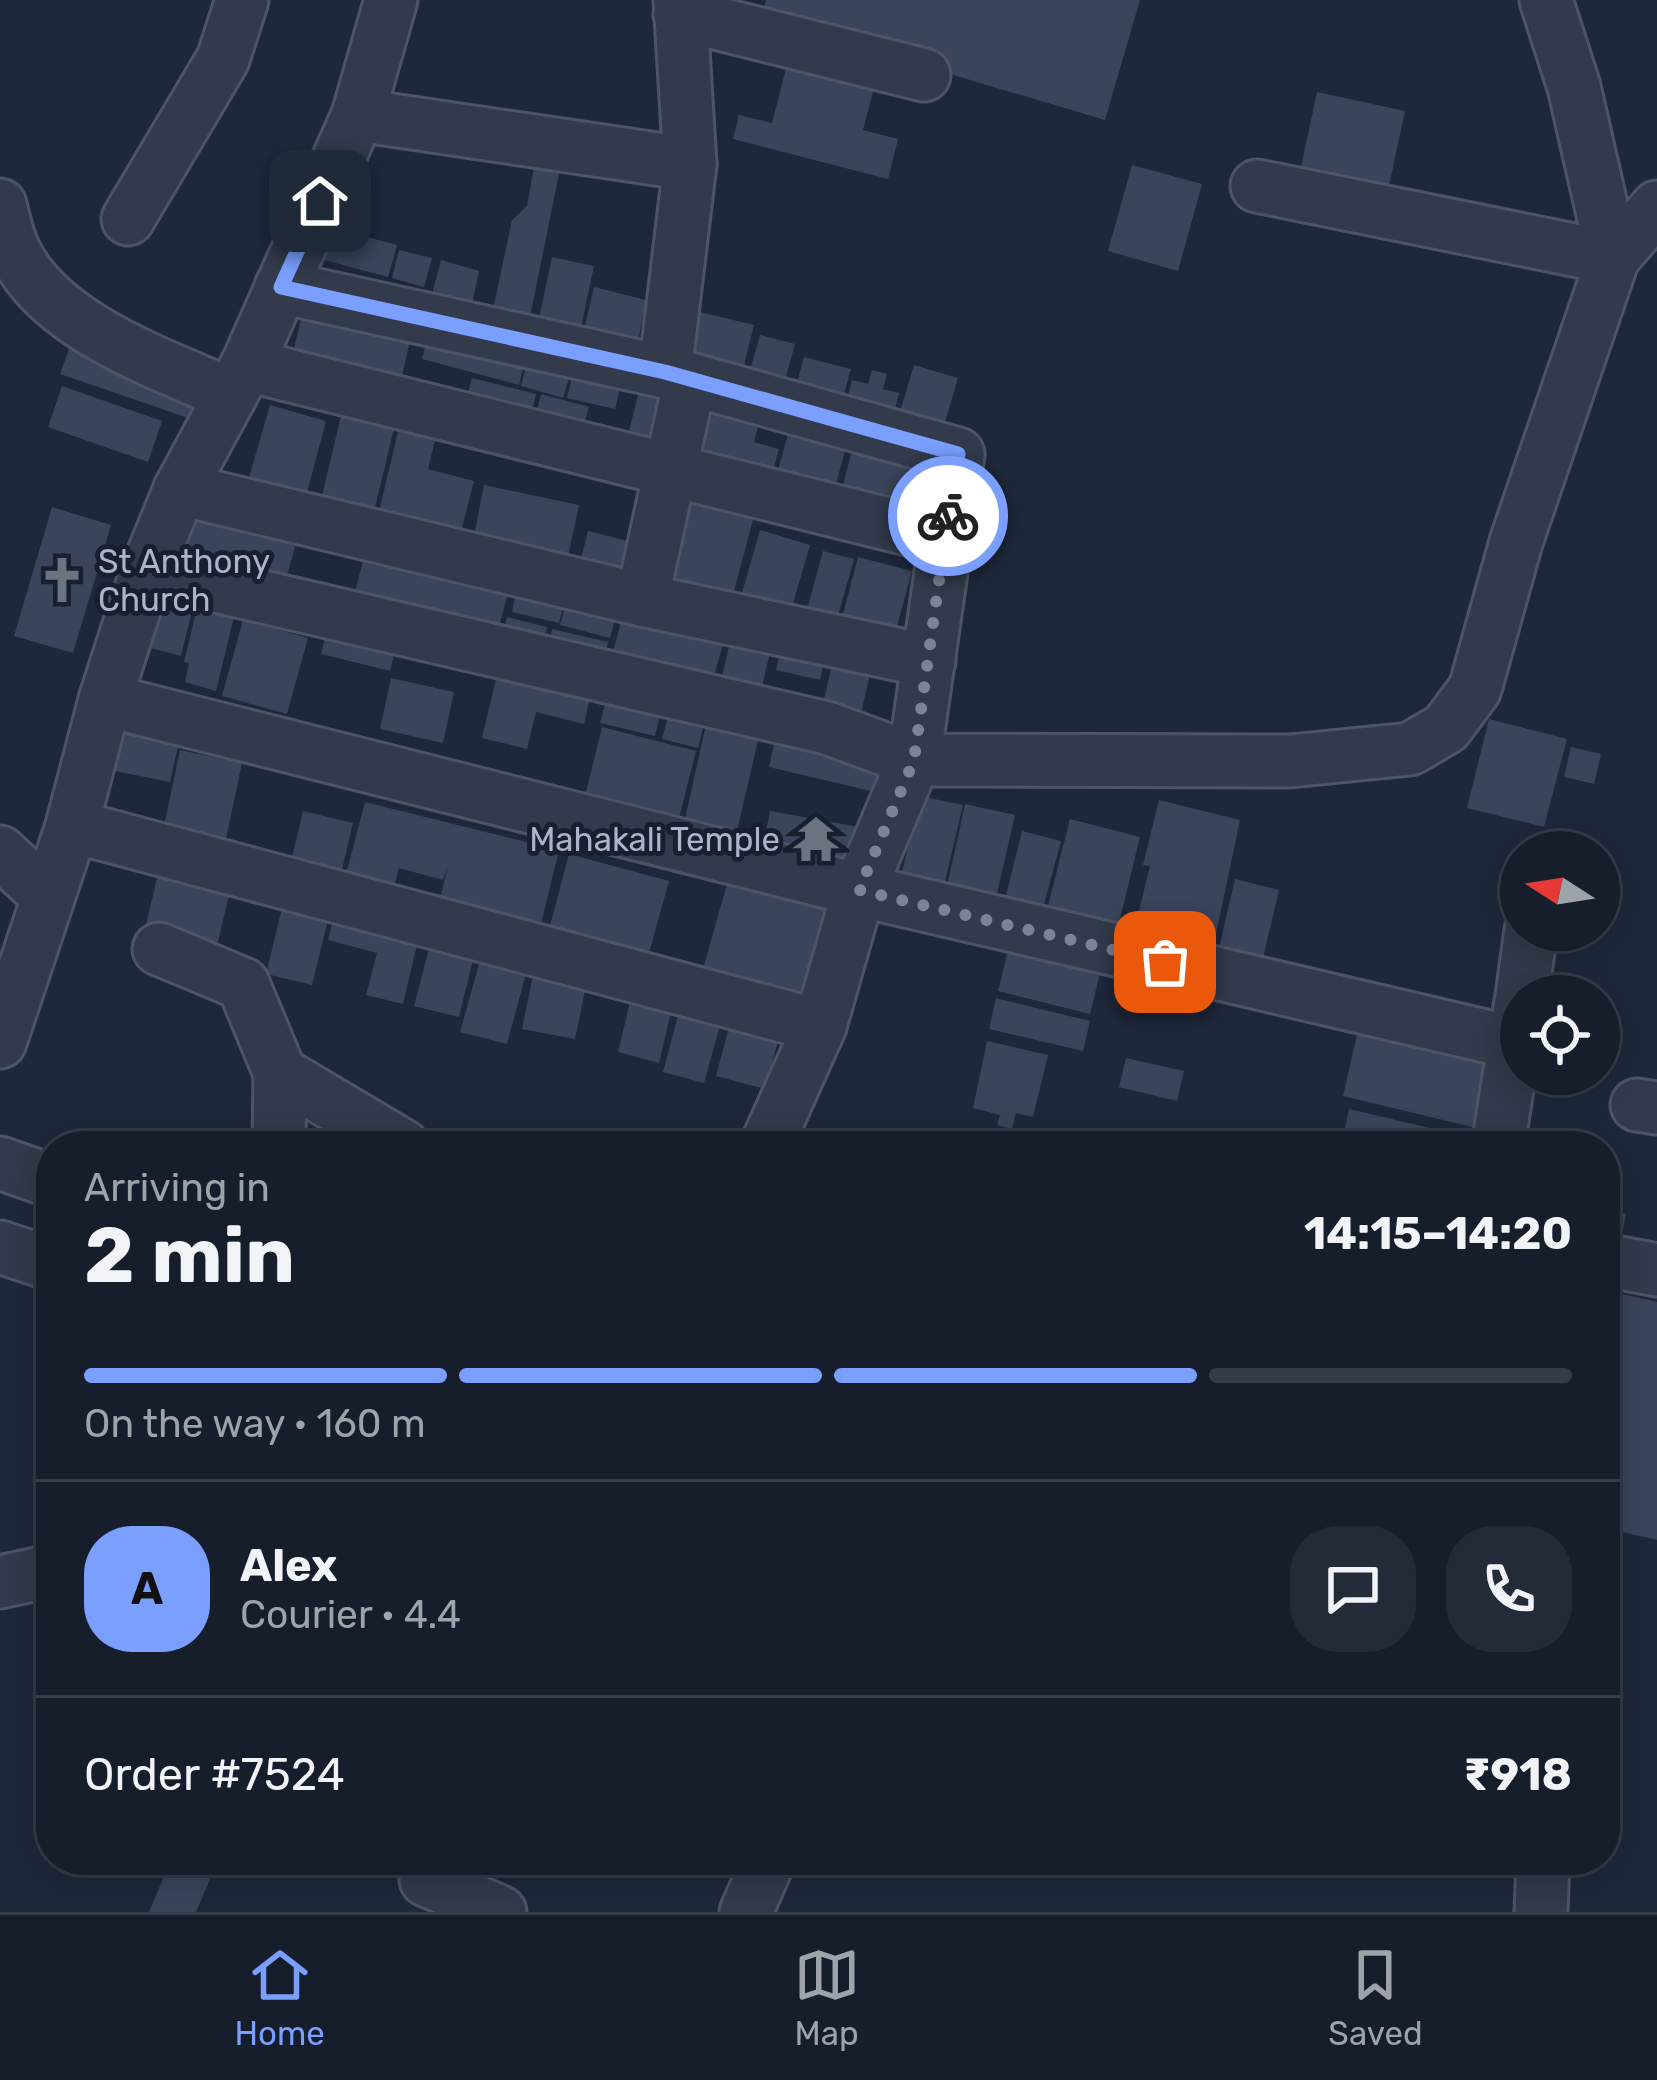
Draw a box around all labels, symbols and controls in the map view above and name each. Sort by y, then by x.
pin [269,150,371,252]
icon: home [287,168,353,234]
courier [888,456,1008,576]
icon: bike [915,483,981,549]
place label: St Anthony Church [98,542,270,619]
church icon: St Anthony Church [37,555,87,605]
temple icon: Mahakali Temple [791,814,841,864]
place label: Mahakali Temple [529,820,780,859]
north arrow [1500,831,1620,951]
map controls [1500,831,1620,1095]
pin [1114,911,1216,1013]
icon: bag [1132,929,1198,995]
button: locate [1500,975,1620,1095]
text: Arriving in [84,1165,270,1211]
text: 14:15–14:20 [1304,1207,1572,1260]
text: 2 min [84,1209,295,1302]
text: On the way · 160 m [84,1401,426,1447]
button: chat [1290,1526,1416,1652]
button: phone [1446,1526,1572,1652]
text: Alex [240,1539,338,1592]
text: A [131,1562,163,1615]
text: Courier · 4.4 [240,1592,461,1638]
text: Order #7524 [84,1748,345,1801]
text: ₹918 [1463,1748,1572,1801]
tab: Home [234,1942,325,2053]
tab: Map [794,1942,860,2053]
tab: Saved [1328,1942,1423,2053]

